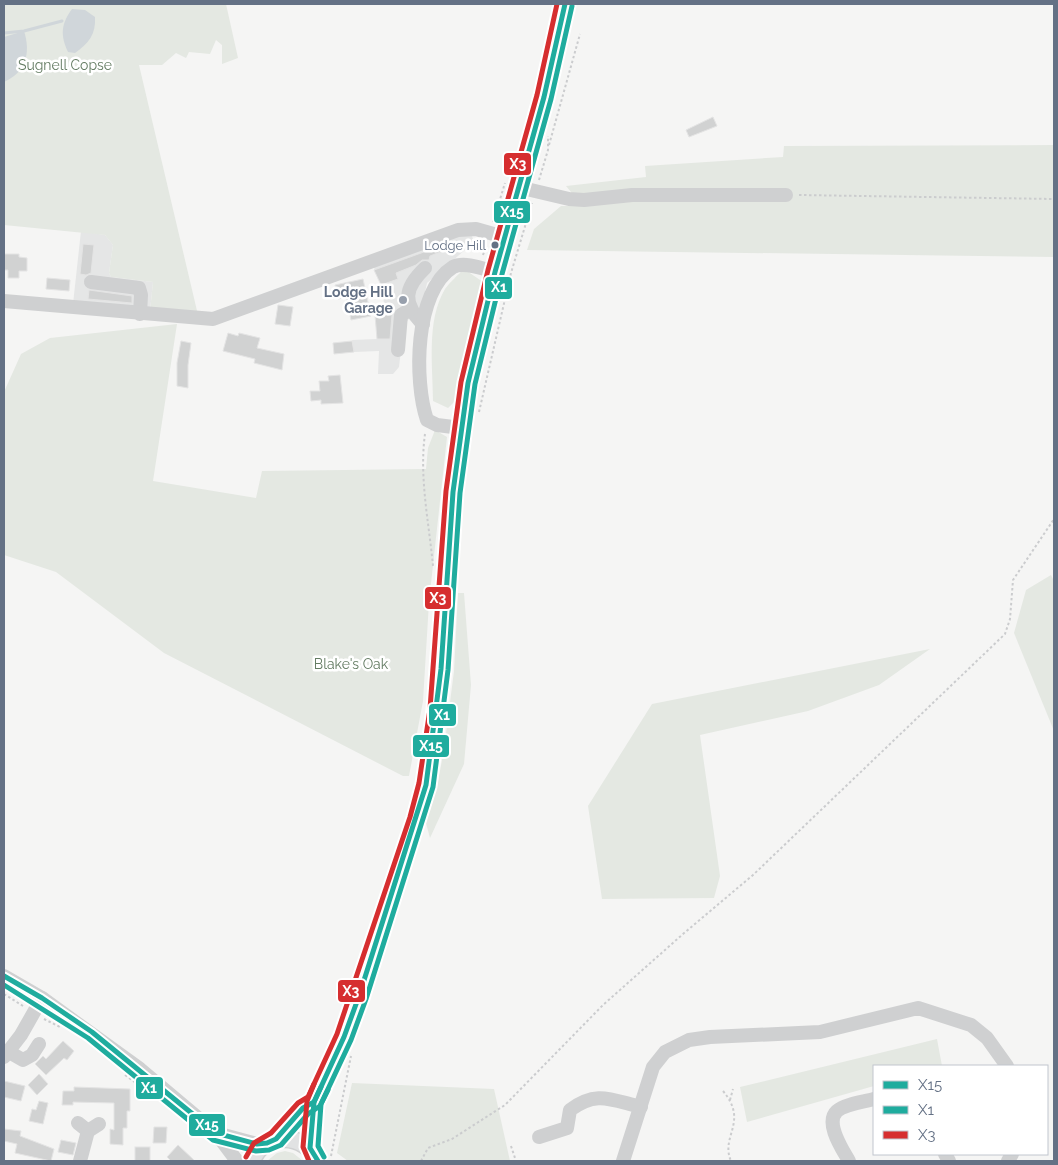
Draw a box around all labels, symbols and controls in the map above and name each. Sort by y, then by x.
park label: Sugnell Copse [18,57,112,73]
line badge: X3 [503,152,532,176]
text: X3 [509,156,527,172]
line badge: X15 [493,200,531,224]
text: X15 [499,204,524,220]
place label: Lodge Hill [424,238,486,253]
marker: Lodge Hill [490,240,500,250]
line badge: X1 [484,276,513,300]
text: X1 [490,279,507,295]
place label: Lodge Hill Garage [324,284,394,316]
marker: Lodge Hill Garage [397,294,409,306]
line badge: X3 [424,586,452,610]
text: X3 [429,590,447,606]
park label: Blake's Oak [314,656,389,672]
line badge: X1 [428,703,457,727]
text: X1 [433,707,450,723]
line badge: X15 [412,734,450,758]
text: X15 [418,738,443,754]
line badge: X3 [337,979,366,1003]
text: X3 [342,983,360,999]
legend [873,1065,1048,1155]
line badge: X1 [135,1076,164,1100]
text: X15 [918,1076,942,1094]
text: X1 [140,1080,157,1096]
text: X1 [918,1101,934,1119]
line badge: X15 [188,1113,226,1137]
text: X15 [194,1117,219,1133]
text: X3 [918,1126,936,1144]

